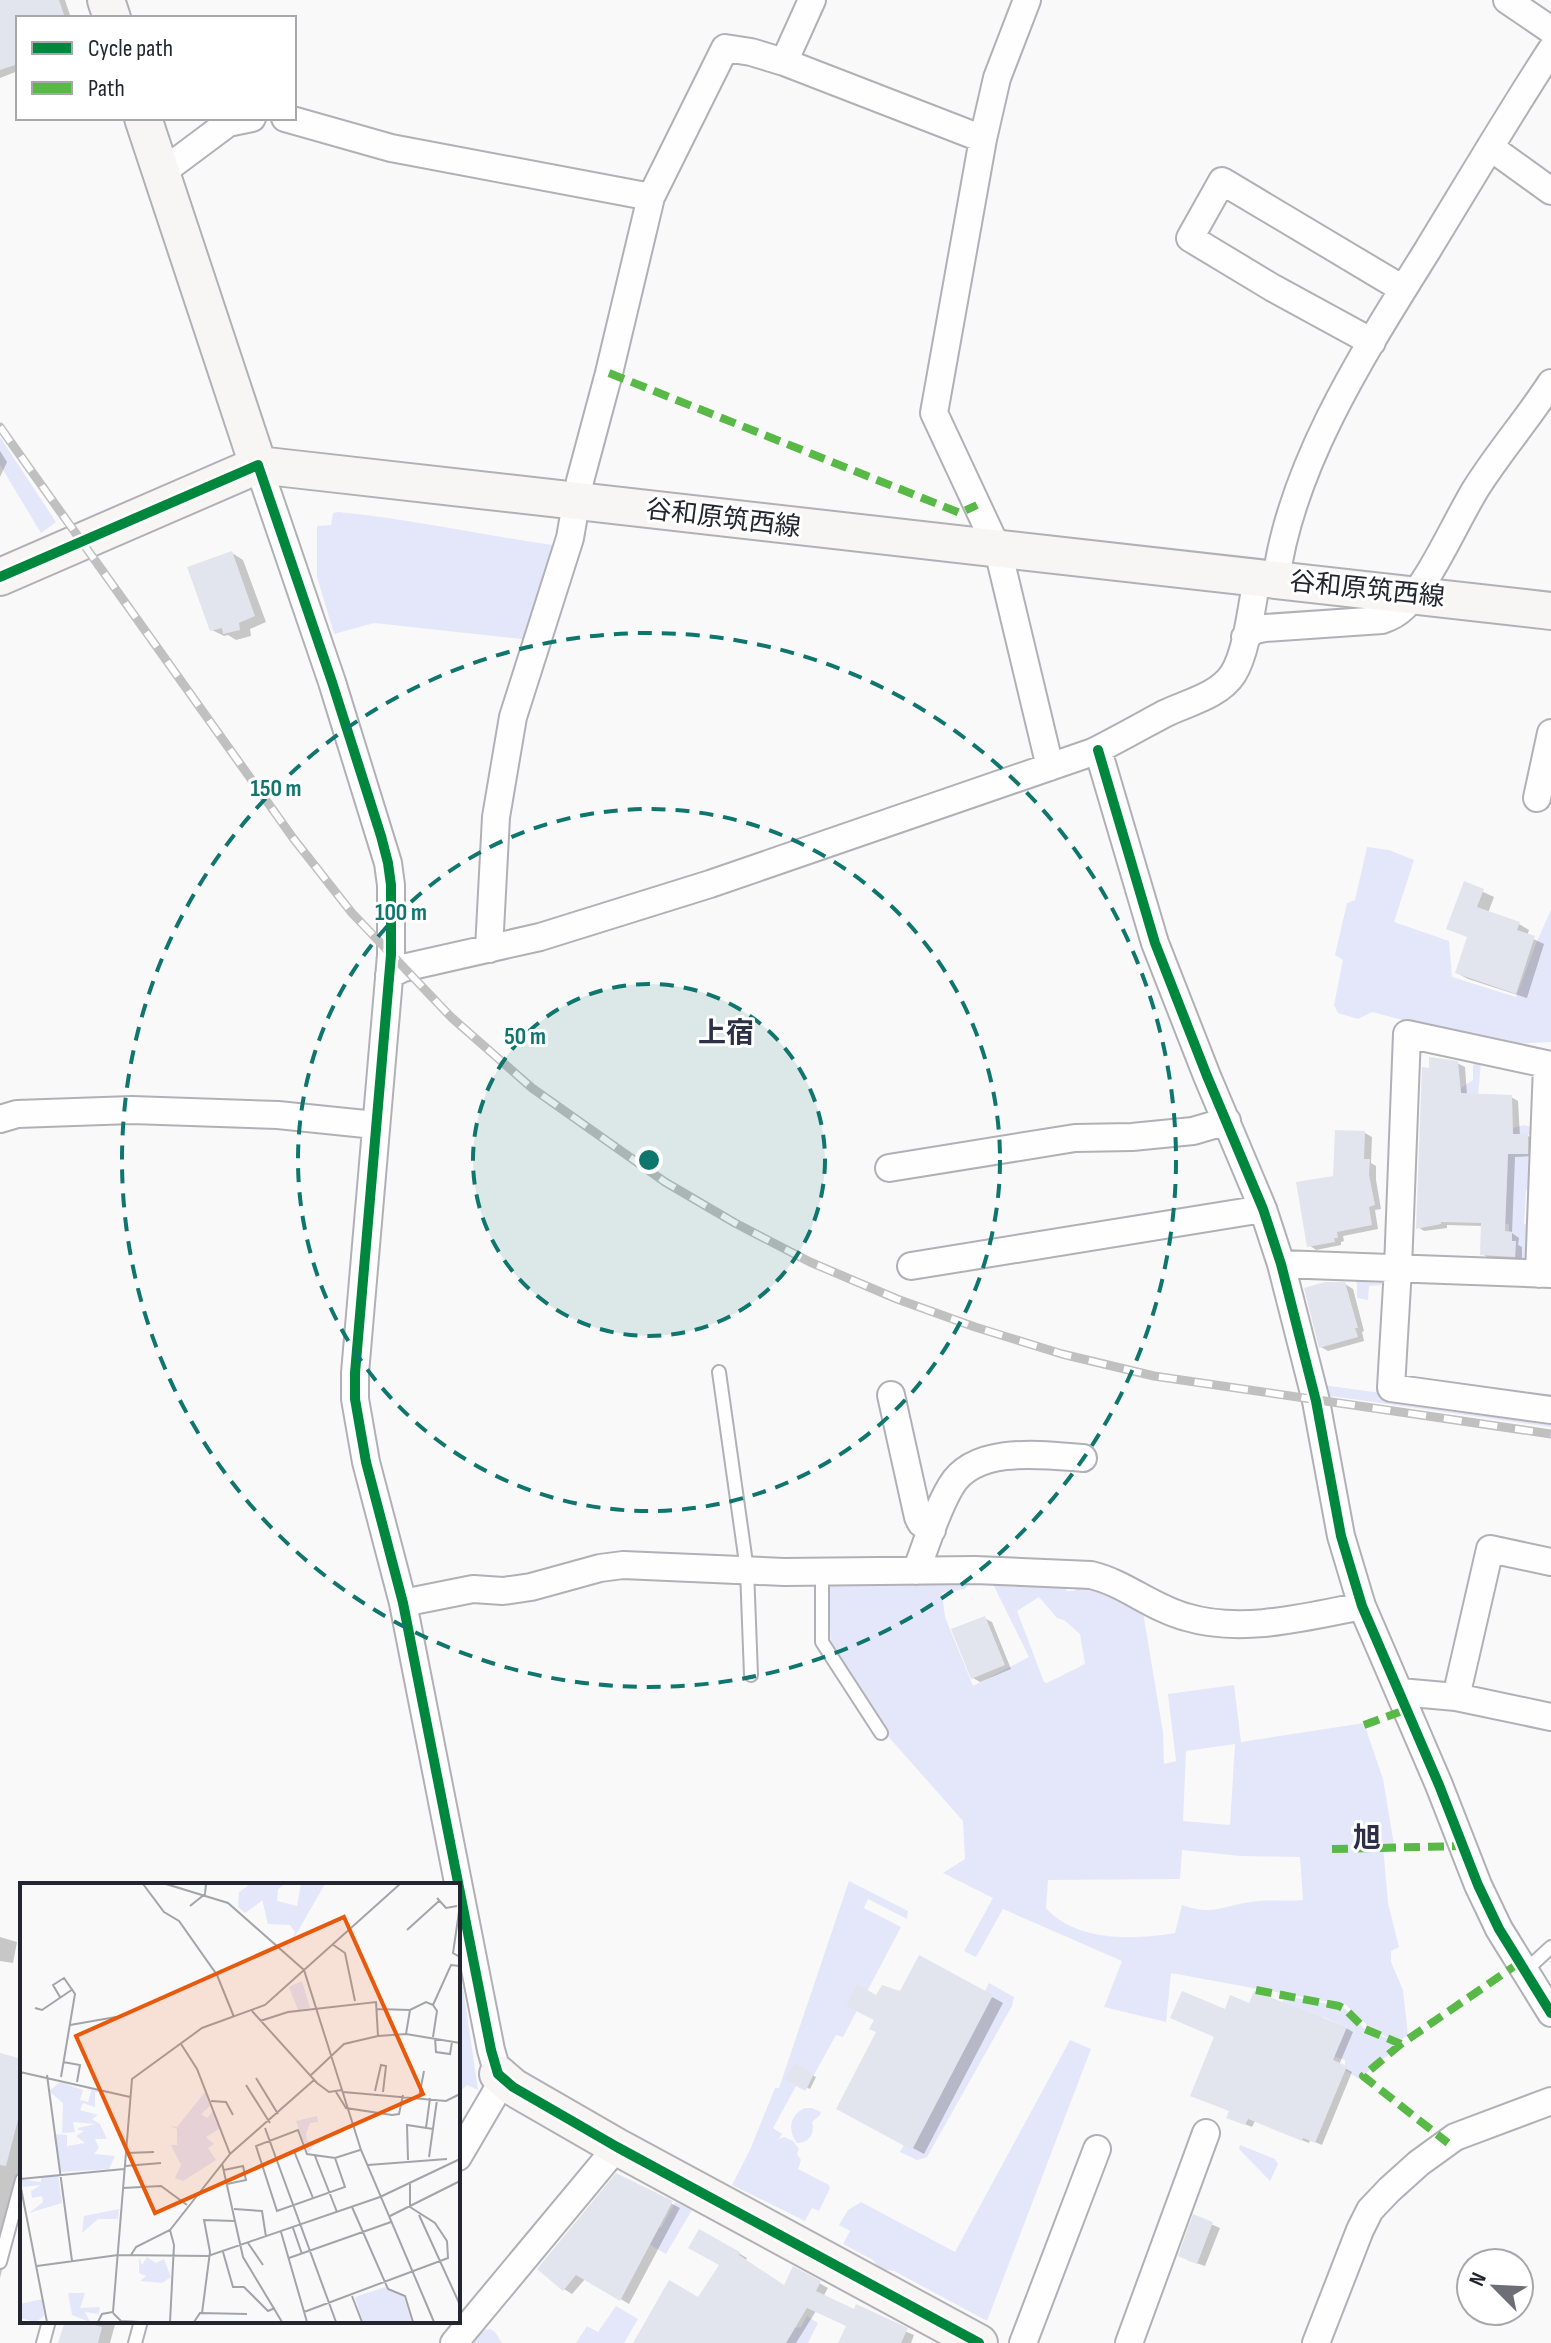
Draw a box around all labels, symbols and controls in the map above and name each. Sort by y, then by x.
legend [16,16,296,120]
text: Cycle path [88,34,173,63]
text: Path [88,74,125,103]
street label: 谷和原筑西線 [644,494,802,544]
street label: 谷和原筑西線 [1288,566,1446,614]
text: 150 m [250,774,302,803]
text: 100 m [375,898,427,927]
district label: 上宿 [698,1017,754,1050]
text: 50 m [504,1022,546,1051]
centre of rings [635,1146,663,1174]
district label: 旭 [1353,1822,1381,1855]
inset map [20,1883,460,2323]
north arrow [1455,2247,1535,2327]
text: N [1463,2269,1493,2290]

